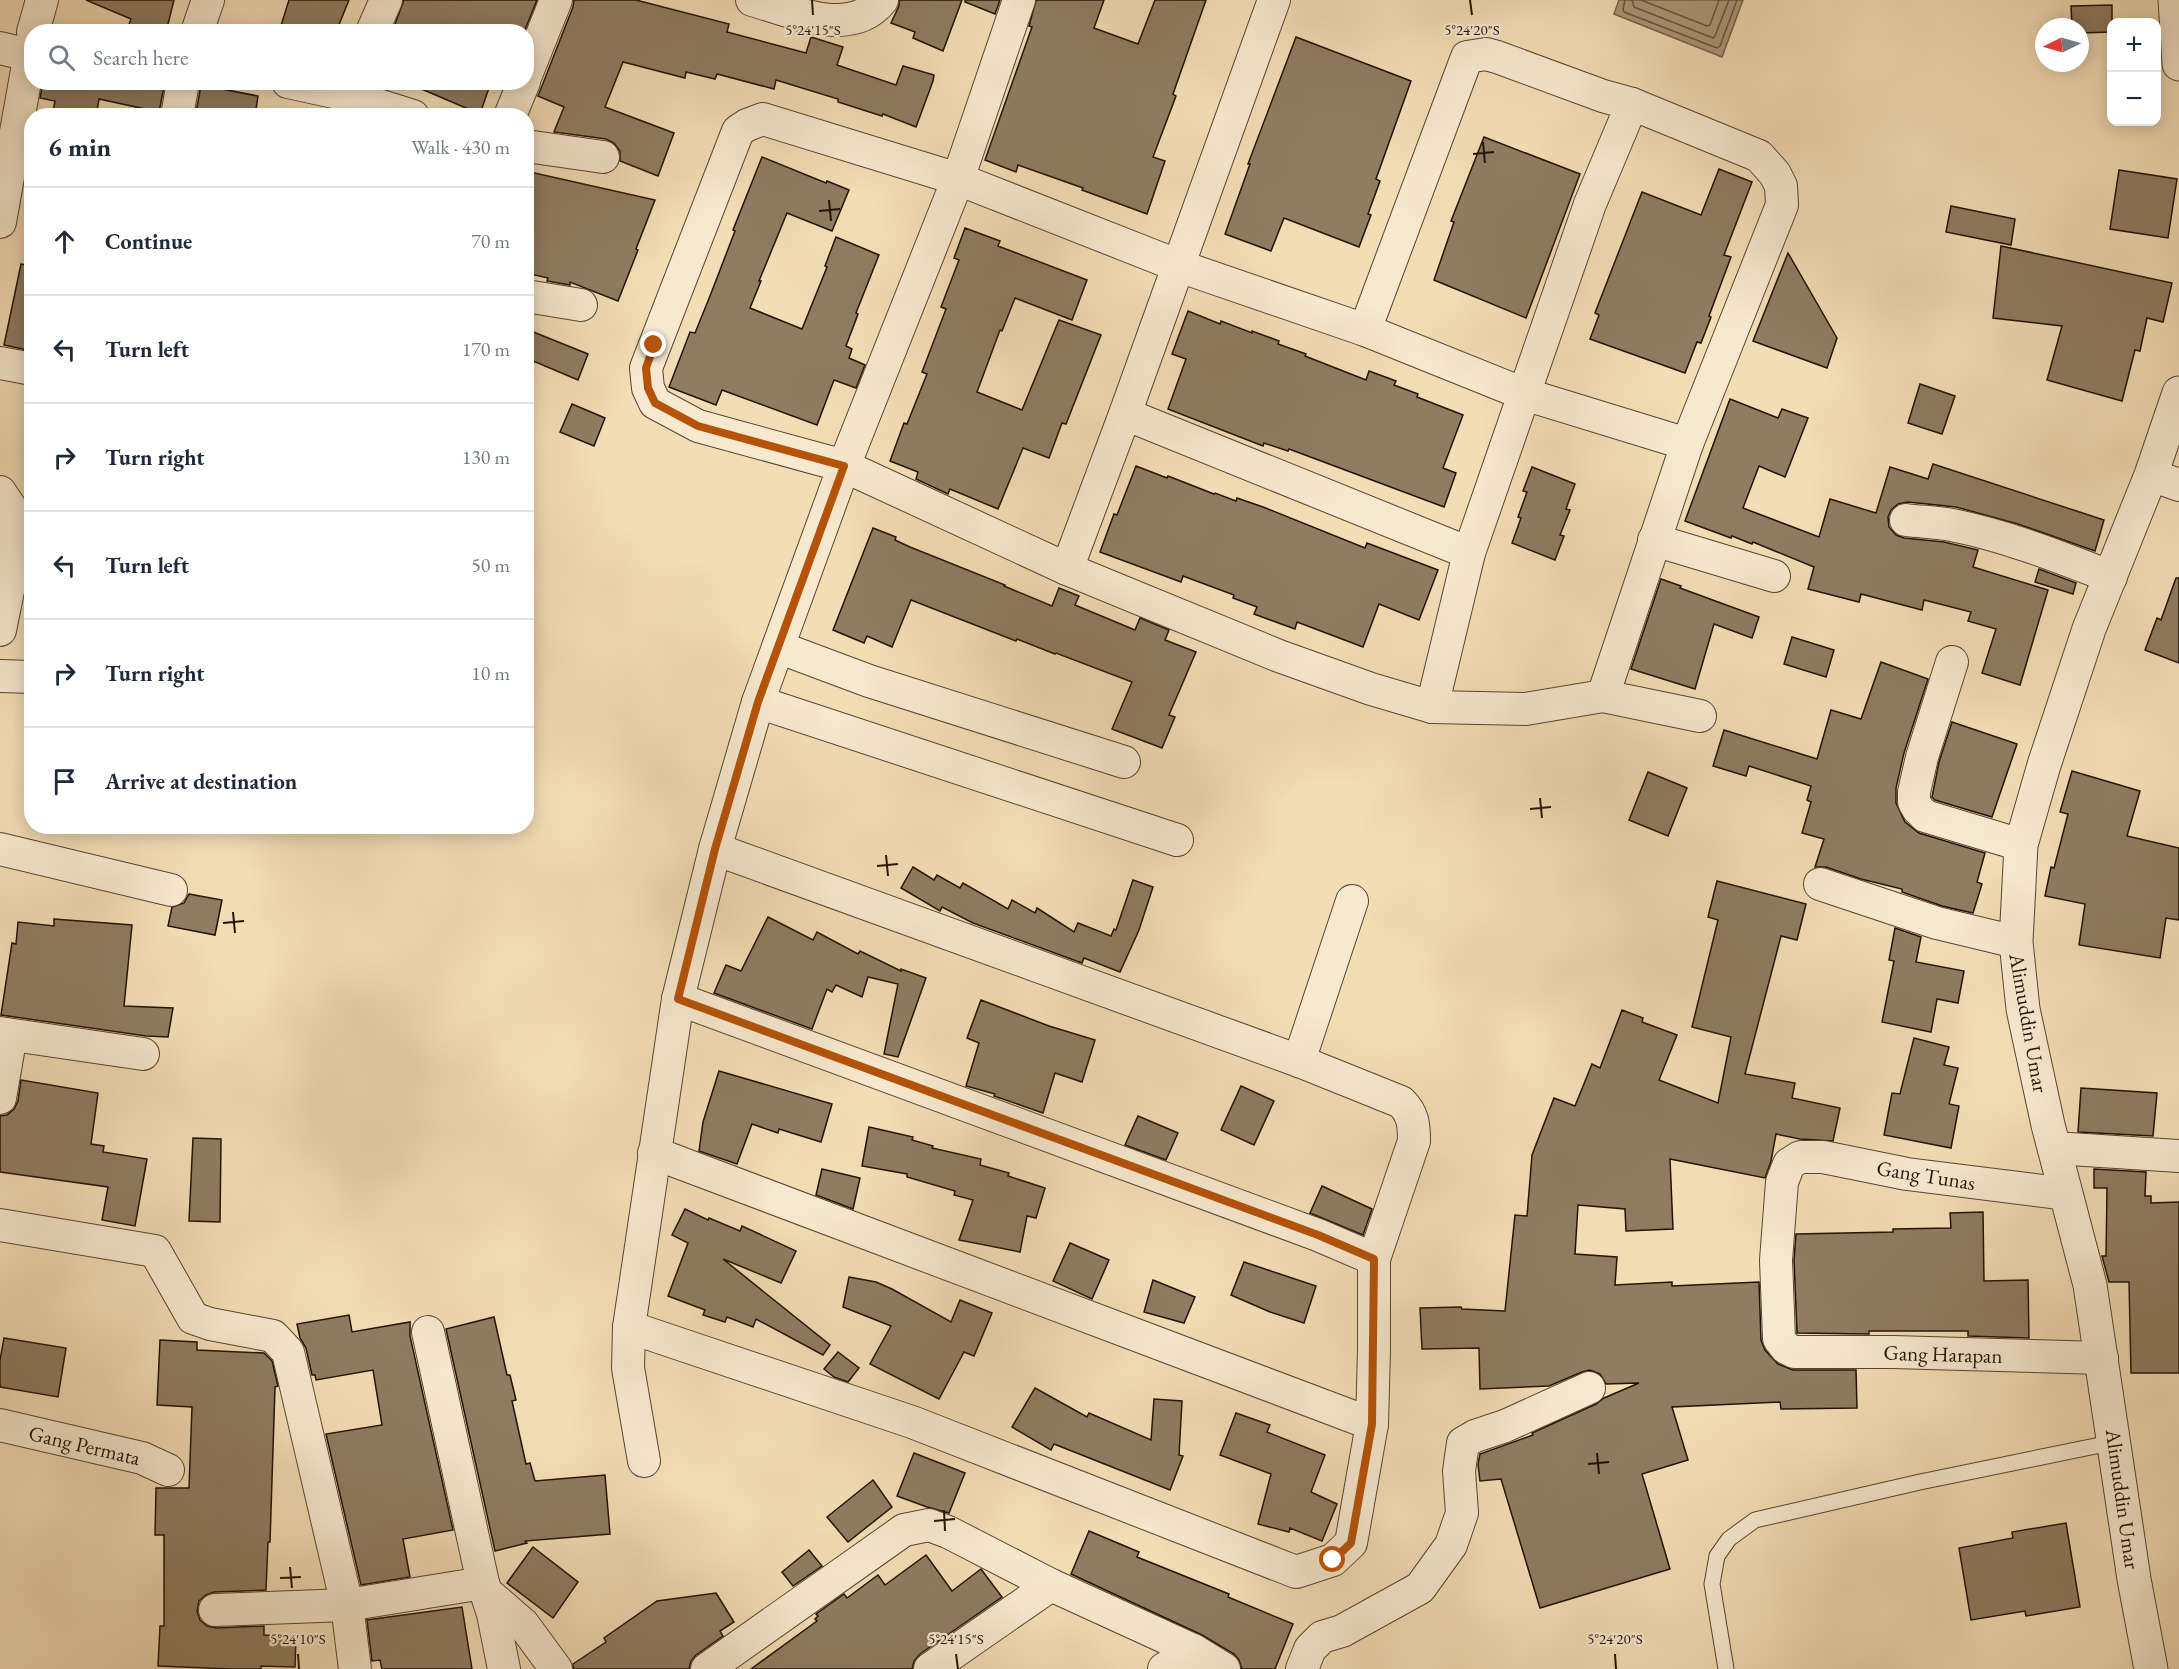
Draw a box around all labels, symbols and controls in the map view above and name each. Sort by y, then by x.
north arrow [2035,18,2089,72]
map controls [2107,18,2161,126]
button: + [2107,18,2161,72]
text: 5°24'15"S [785,20,841,39]
text: 5°24'20"S [1444,20,1500,39]
search box [24,24,534,90]
icon: search [45,41,78,74]
text: Search here [93,43,188,72]
button: − [2107,72,2161,126]
text: 6 min [48,130,111,164]
text: Walk · 430 m [411,134,510,160]
icon: ahead [48,225,81,258]
text: Continue [105,227,192,256]
text: 70 m [471,228,510,254]
route end [640,331,666,357]
icon: left [48,333,81,366]
text: Turn left [105,335,189,364]
text: 170 m [462,336,510,362]
icon: right [48,441,81,474]
text: Turn right [105,443,204,472]
text: 130 m [462,444,510,470]
icon: left [48,549,81,582]
text: Turn left [105,551,189,580]
text: 50 m [471,552,510,578]
icon: right [48,657,81,690]
text: Turn right [105,659,204,688]
text: 10 m [471,660,510,686]
icon: arrive [48,765,81,798]
text: Arrive at destination [105,767,297,796]
street label: Alimuddin Umar [2003,950,2055,1095]
street label: Gang Tunas [1875,1154,1977,1196]
street label: Gang Harapan [1884,1339,2003,1369]
street label: Gang Permata [26,1419,144,1471]
street label: Alimuddin Umar [2100,1426,2146,1571]
route start [1319,1546,1345,1572]
text: 5°24'10"S [270,1629,326,1648]
text: 5°24'15"S [928,1629,984,1648]
text: 5°24'20"S [1587,1629,1643,1648]

